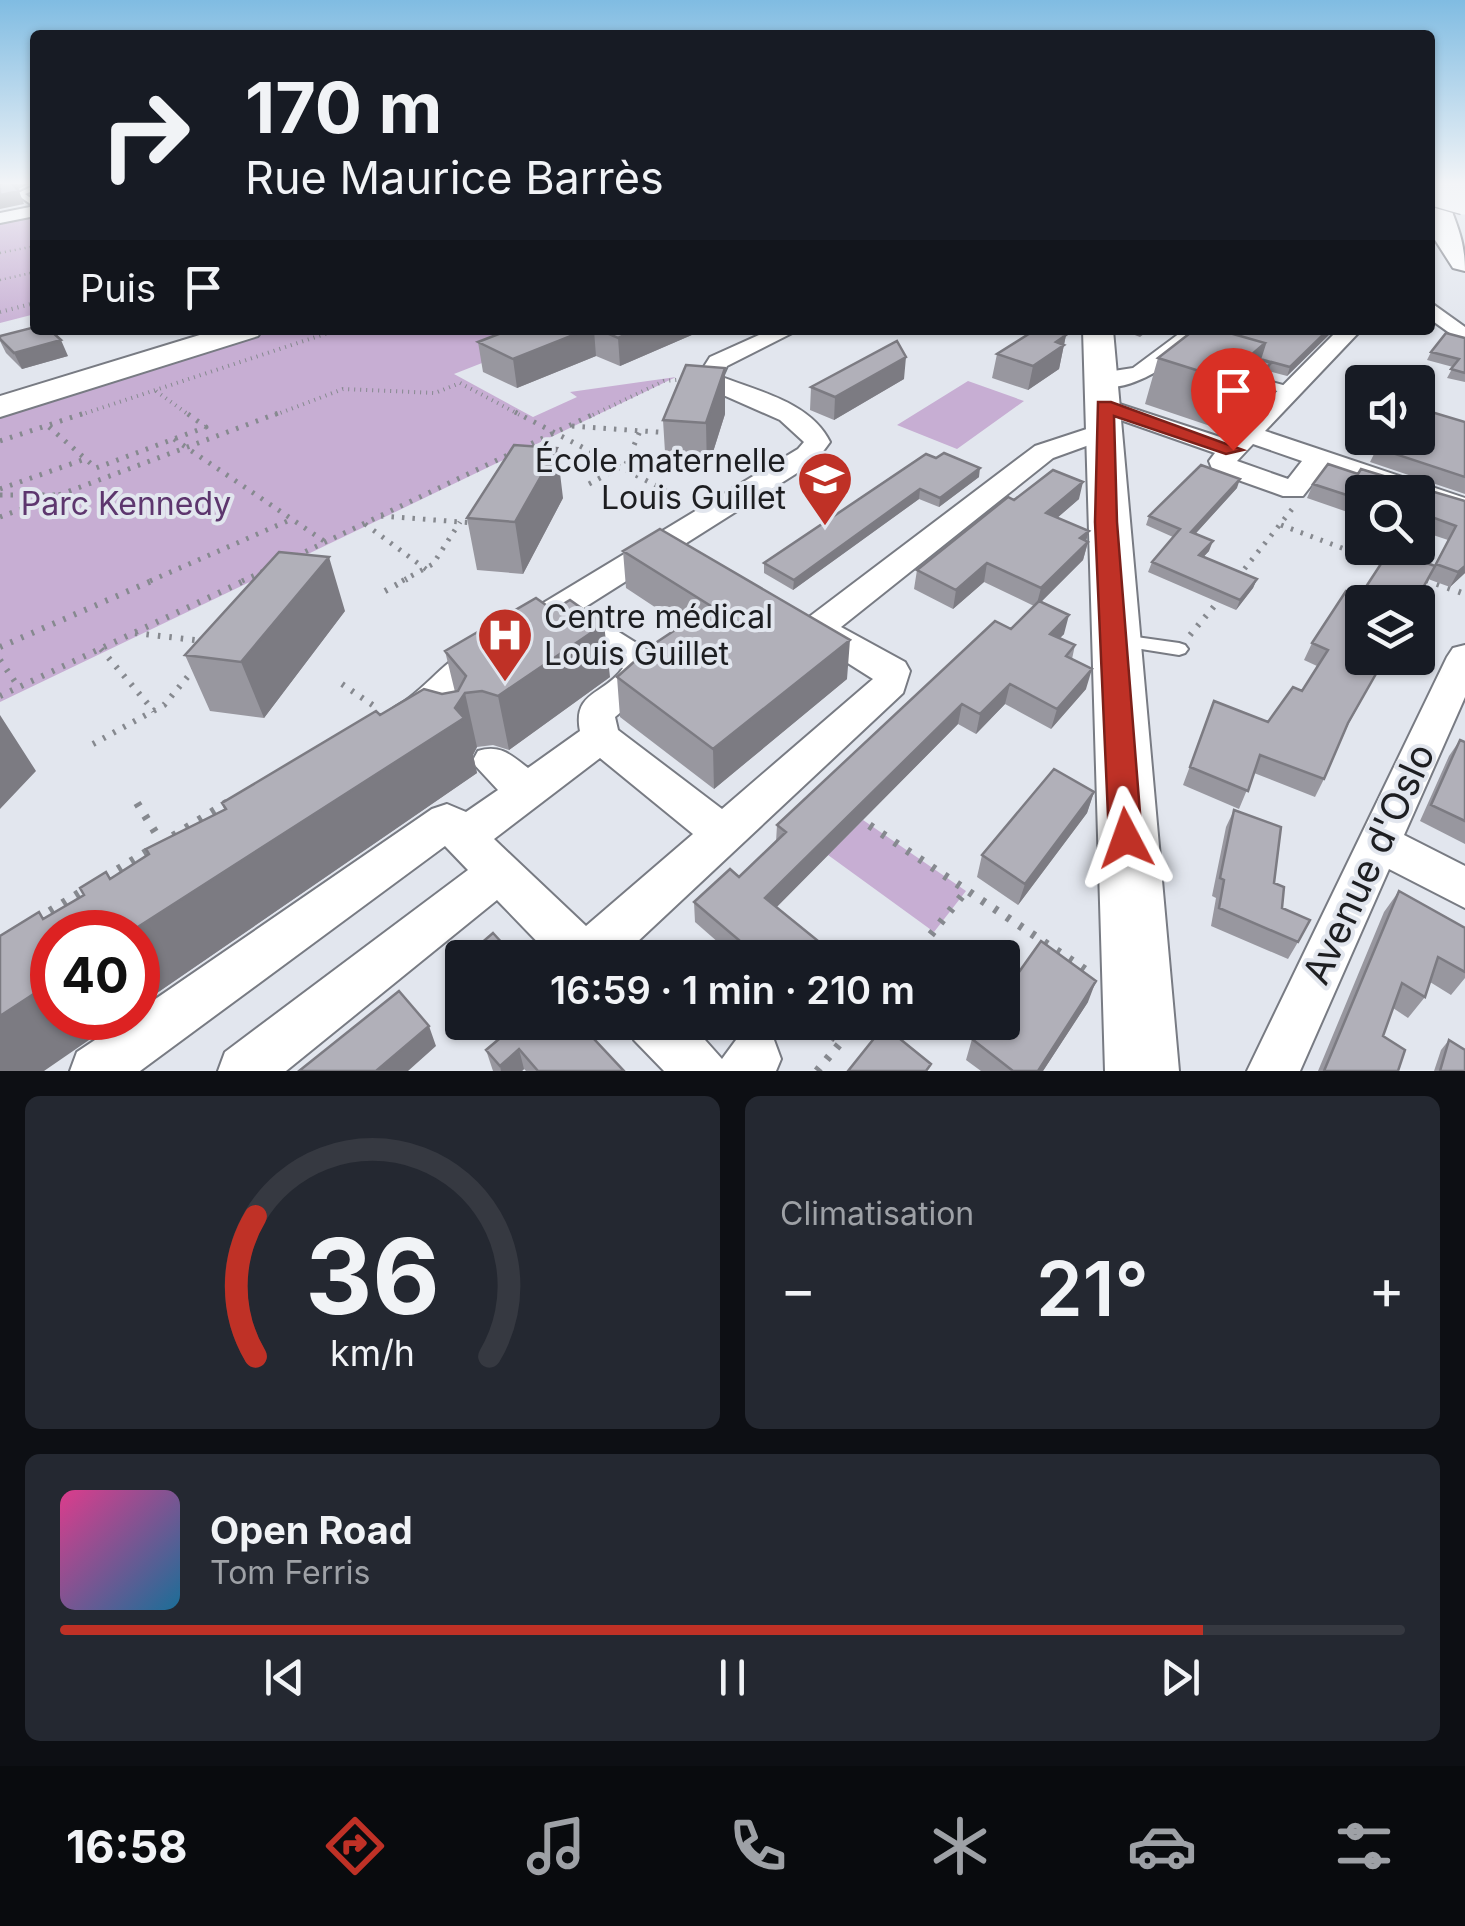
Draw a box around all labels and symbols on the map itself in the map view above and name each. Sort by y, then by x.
pin [1191,348,1276,451]
place label: École maternelle Louis Guillet [535,441,786,517]
school or university icon: École maternelle Louis Guillet [795,449,855,528]
park label: Parc Kennedy [21,484,231,523]
place label: Centre médical Louis Guillet [544,597,773,673]
hospital icon: Centre médical Louis Guillet [475,605,535,684]
street label: Avenue d'Oslo [1292,736,1444,991]
position arrow [1074,786,1178,890]
speed limit sign: 40 [30,910,160,1040]

